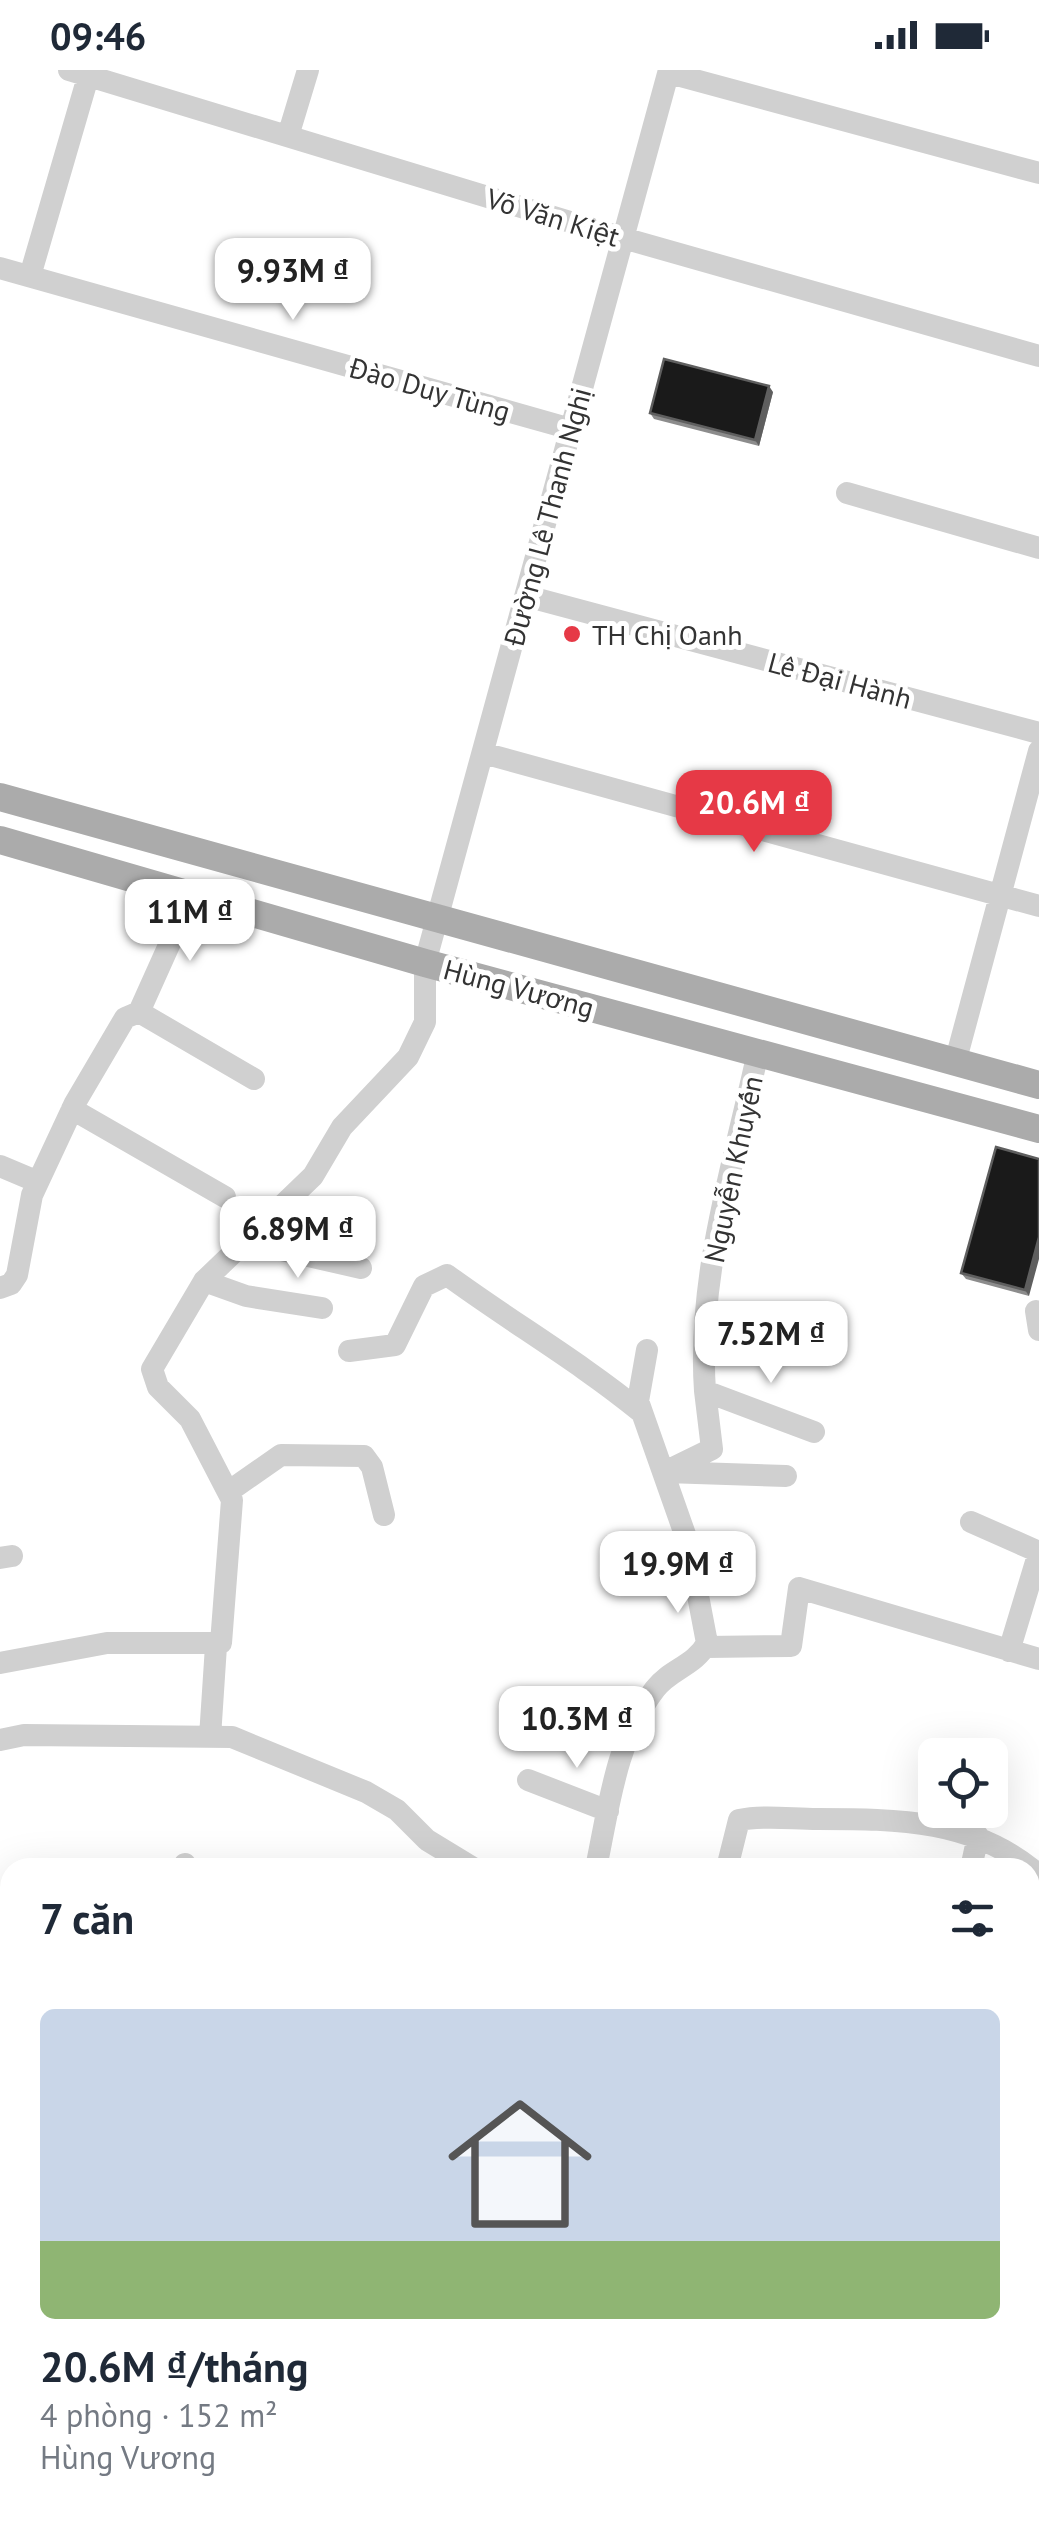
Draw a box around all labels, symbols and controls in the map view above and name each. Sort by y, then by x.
text: 09:46 [50,11,146,60]
street label: Võ Văn Kiệt [481,179,624,255]
pin: 9.93M ₫ [201,238,385,323]
text: 9.93M ₫ [237,249,349,291]
street label: Đào Duy Tùng [344,348,515,430]
street label: Đường Lê Thanh Nghị [495,384,599,651]
place label: TH Chị Oanh [592,616,743,653]
marker: TH Chị Oanh [561,623,583,645]
street label: Lê Đại Hành [764,643,916,717]
pin: 20.6M ₫ [662,770,846,855]
text: 20.6M ₫ [698,781,810,823]
pin: 11M ₫ [120,879,260,964]
text: 11M ₫ [147,890,233,932]
street label: Hùng Vương [440,950,598,1026]
street label: Nguyễn Khuyến [695,1072,771,1266]
pin: 6.89M ₫ [206,1196,390,1281]
text: 6.89M ₫ [242,1207,354,1249]
pin: 7.52M ₫ [679,1301,863,1386]
text: 7.52M ₫ [717,1312,825,1354]
pin: 19.9M ₫ [586,1531,770,1616]
text: 19.9M ₫ [622,1542,734,1584]
pin: 10.3M ₫ [485,1686,669,1771]
text: 10.3M ₫ [521,1697,633,1739]
map controls [918,1738,1008,1828]
button: locate [918,1738,1008,1828]
text: 7 căn [40,1891,134,1946]
icon: filters [945,1891,1000,1946]
icon: home [430,2074,610,2254]
text: 20.6M ₫/tháng [40,2339,308,2394]
text: 4 phòng · 152 m² [40,2394,278,2436]
text: Hùng Vương [40,2436,216,2478]

